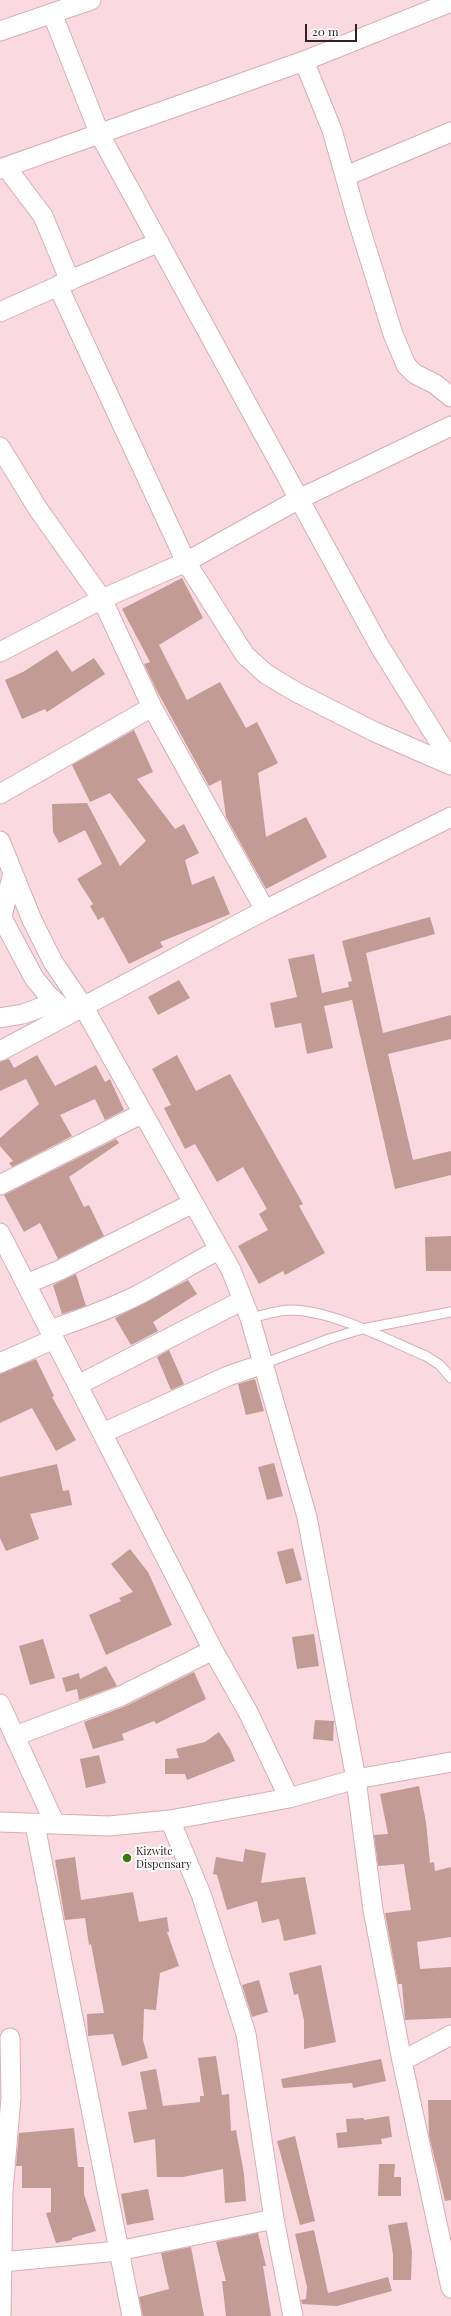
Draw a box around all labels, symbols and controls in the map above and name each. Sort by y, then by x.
scale bar [307,16,359,42]
text: 20 m [312,23,339,39]
place label: Kizwite Dispensary [136,1845,191,1871]
marker: Kizwite Dispensary [121,1852,133,1864]

